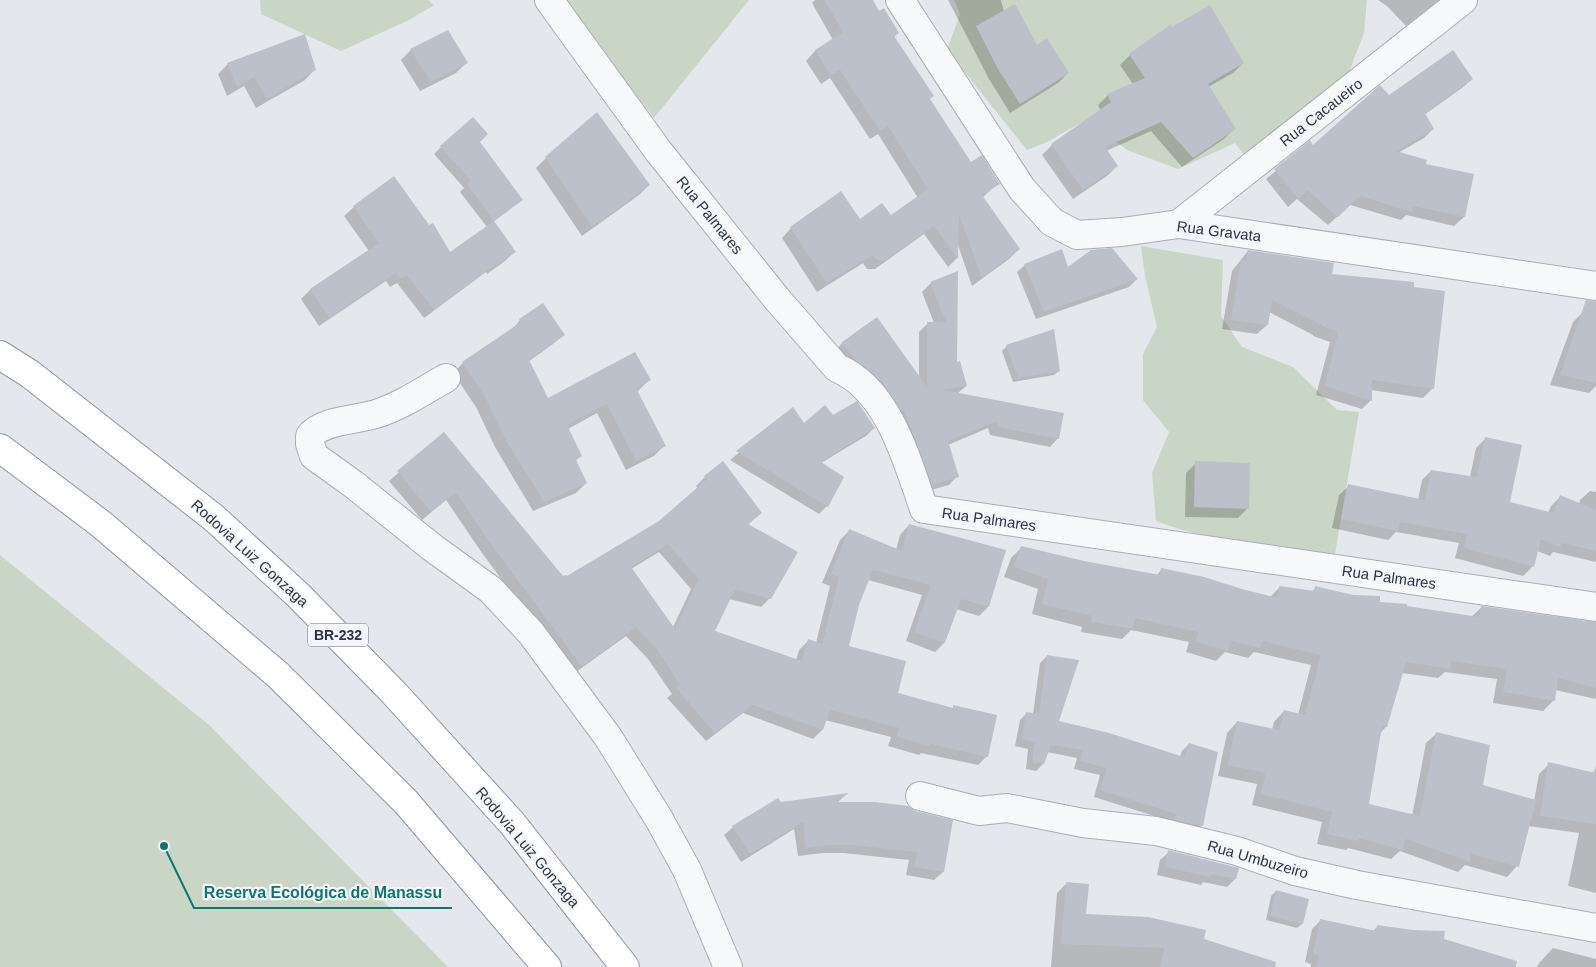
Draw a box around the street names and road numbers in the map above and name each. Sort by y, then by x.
street label: Rua Cacaueiro [1276,74,1366,150]
street label: Rua Palmares [673,173,747,257]
street label: Rua Gravata [1176,217,1263,245]
street label: Rodovia Luiz Gonzaga [188,496,313,611]
street label: Rua Palmares [941,504,1037,534]
street label: Rua Palmares [1341,562,1437,592]
road number: BR-232 [308,624,368,646]
street label: Rodovia Luiz Gonzaga [473,783,584,911]
street label: Rua Umbuzeiro [1206,836,1310,882]

